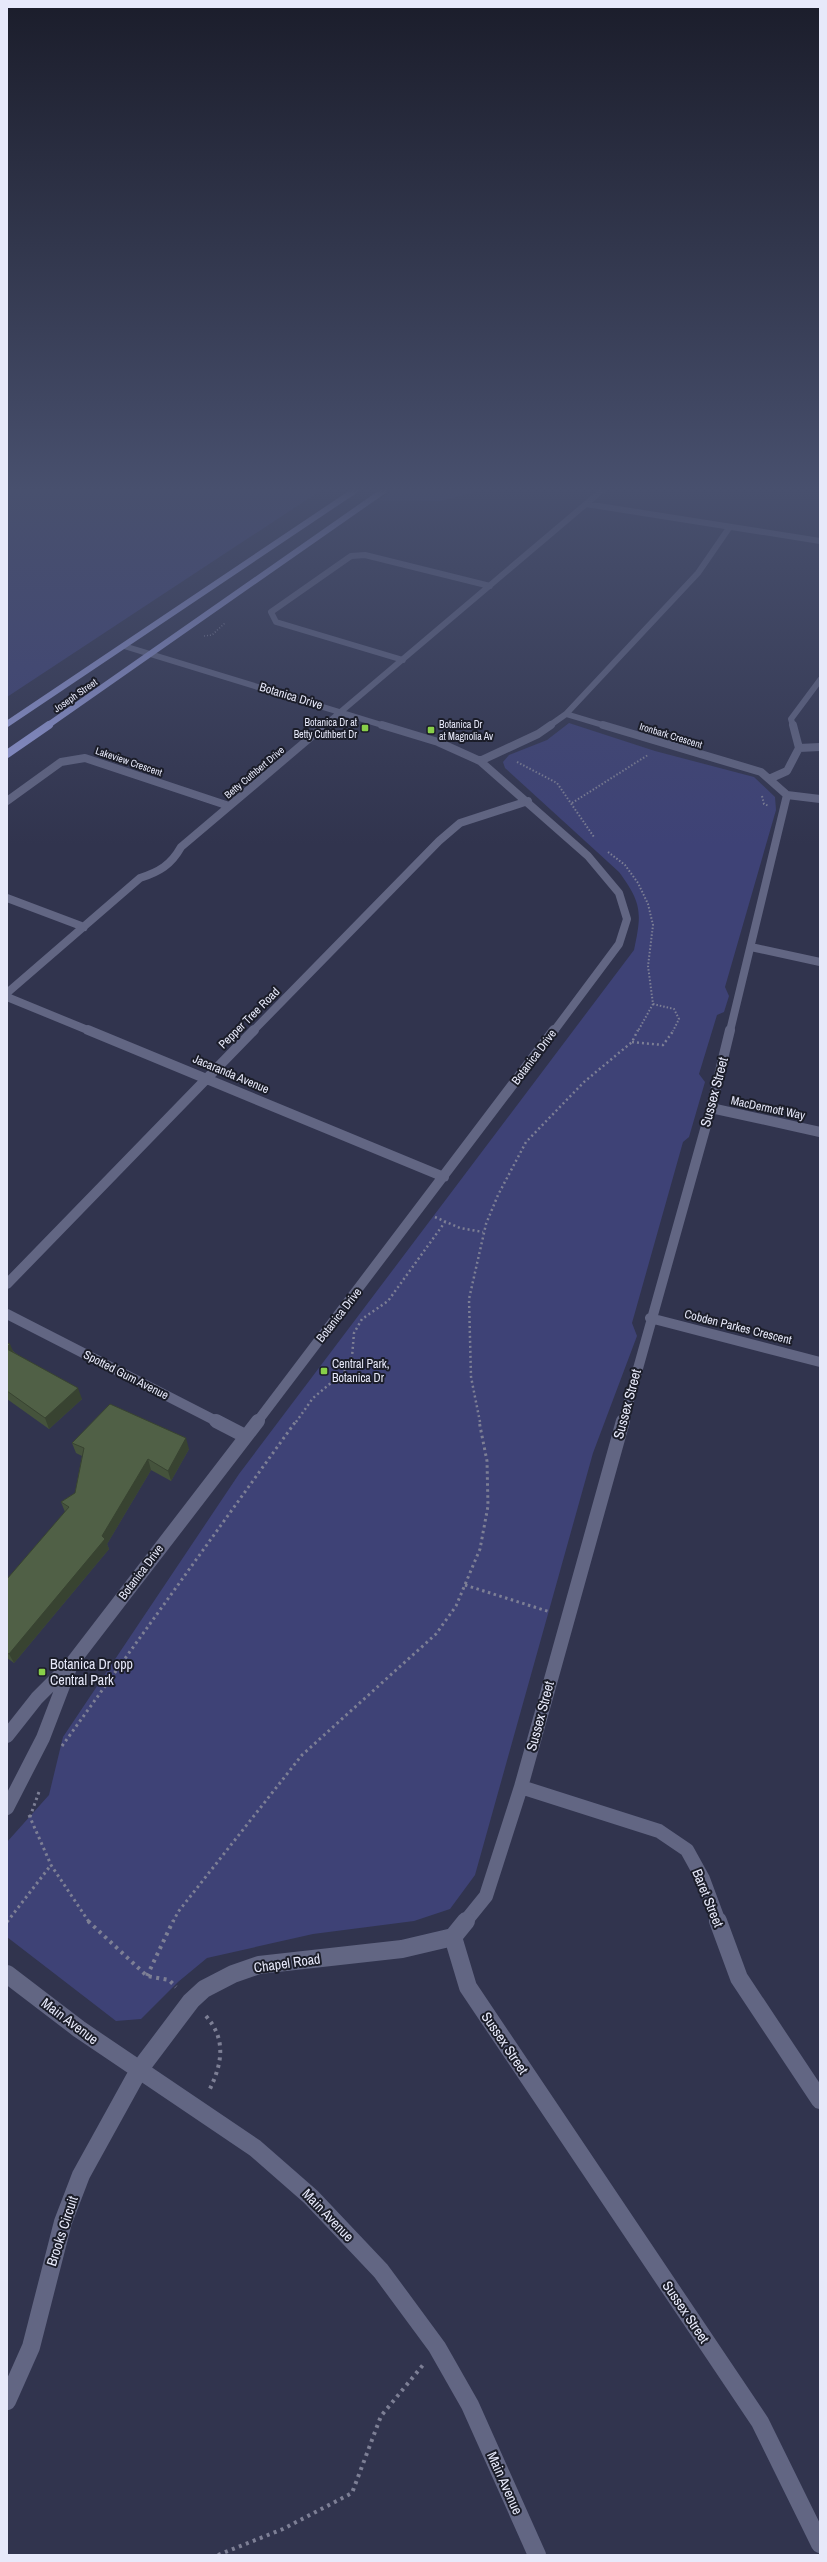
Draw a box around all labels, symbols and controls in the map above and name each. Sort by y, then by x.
street label: Joseph Street [51,675,100,715]
street label: Botanica Drive [258,679,324,713]
place label: Botanica Dr at Betty Cuthbert Dr [294,716,358,741]
place label: Botanica Dr at Magnolia Av [439,718,494,743]
street label: Ironbark Crescent [638,720,705,751]
marker: Botanica Dr at Betty Cuthbert Dr [360,723,370,733]
marker: Botanica Dr at Magnolia Av [426,725,436,735]
street label: Betty Cuthbert Drive [222,743,287,801]
street label: Lakeview Crescent [94,744,165,779]
street label: Pepper Tree Road [215,984,283,1052]
street label: Botanica Drive [508,1026,560,1088]
street label: Jacaranda Avenue [190,1051,272,1097]
street label: Sussex Street [696,1055,732,1129]
street label: MacDermott Way [729,1092,807,1124]
street label: Botanica Drive [313,1284,365,1346]
street label: Cobden Parkes Crescent [683,1306,794,1348]
street label: Spotted Gum Avenue [81,1347,171,1403]
place label: Central Park, Botanica Dr [332,1356,389,1386]
marker: Central Park, Botanica Dr [319,1366,329,1376]
street label: Sussex Street [609,1367,645,1441]
street label: Botanica Drive [115,1541,167,1603]
place label: Botanica Dr opp Central Park [50,1655,133,1689]
marker: Botanica Dr opp Central Park [37,1667,47,1677]
street label: Sussex Street [522,1679,558,1753]
street label: Baret Street [688,1866,728,1930]
street label: Chapel Road [253,1949,321,1977]
street label: Main Avenue [38,1994,102,2048]
street label: Sussex Street [478,2008,532,2078]
street label: Main Avenue [298,2185,358,2245]
street label: Brooks Circuit [42,2194,82,2268]
street label: Sussex Street [659,2277,713,2347]
street label: Main Avenue [483,2449,527,2517]

